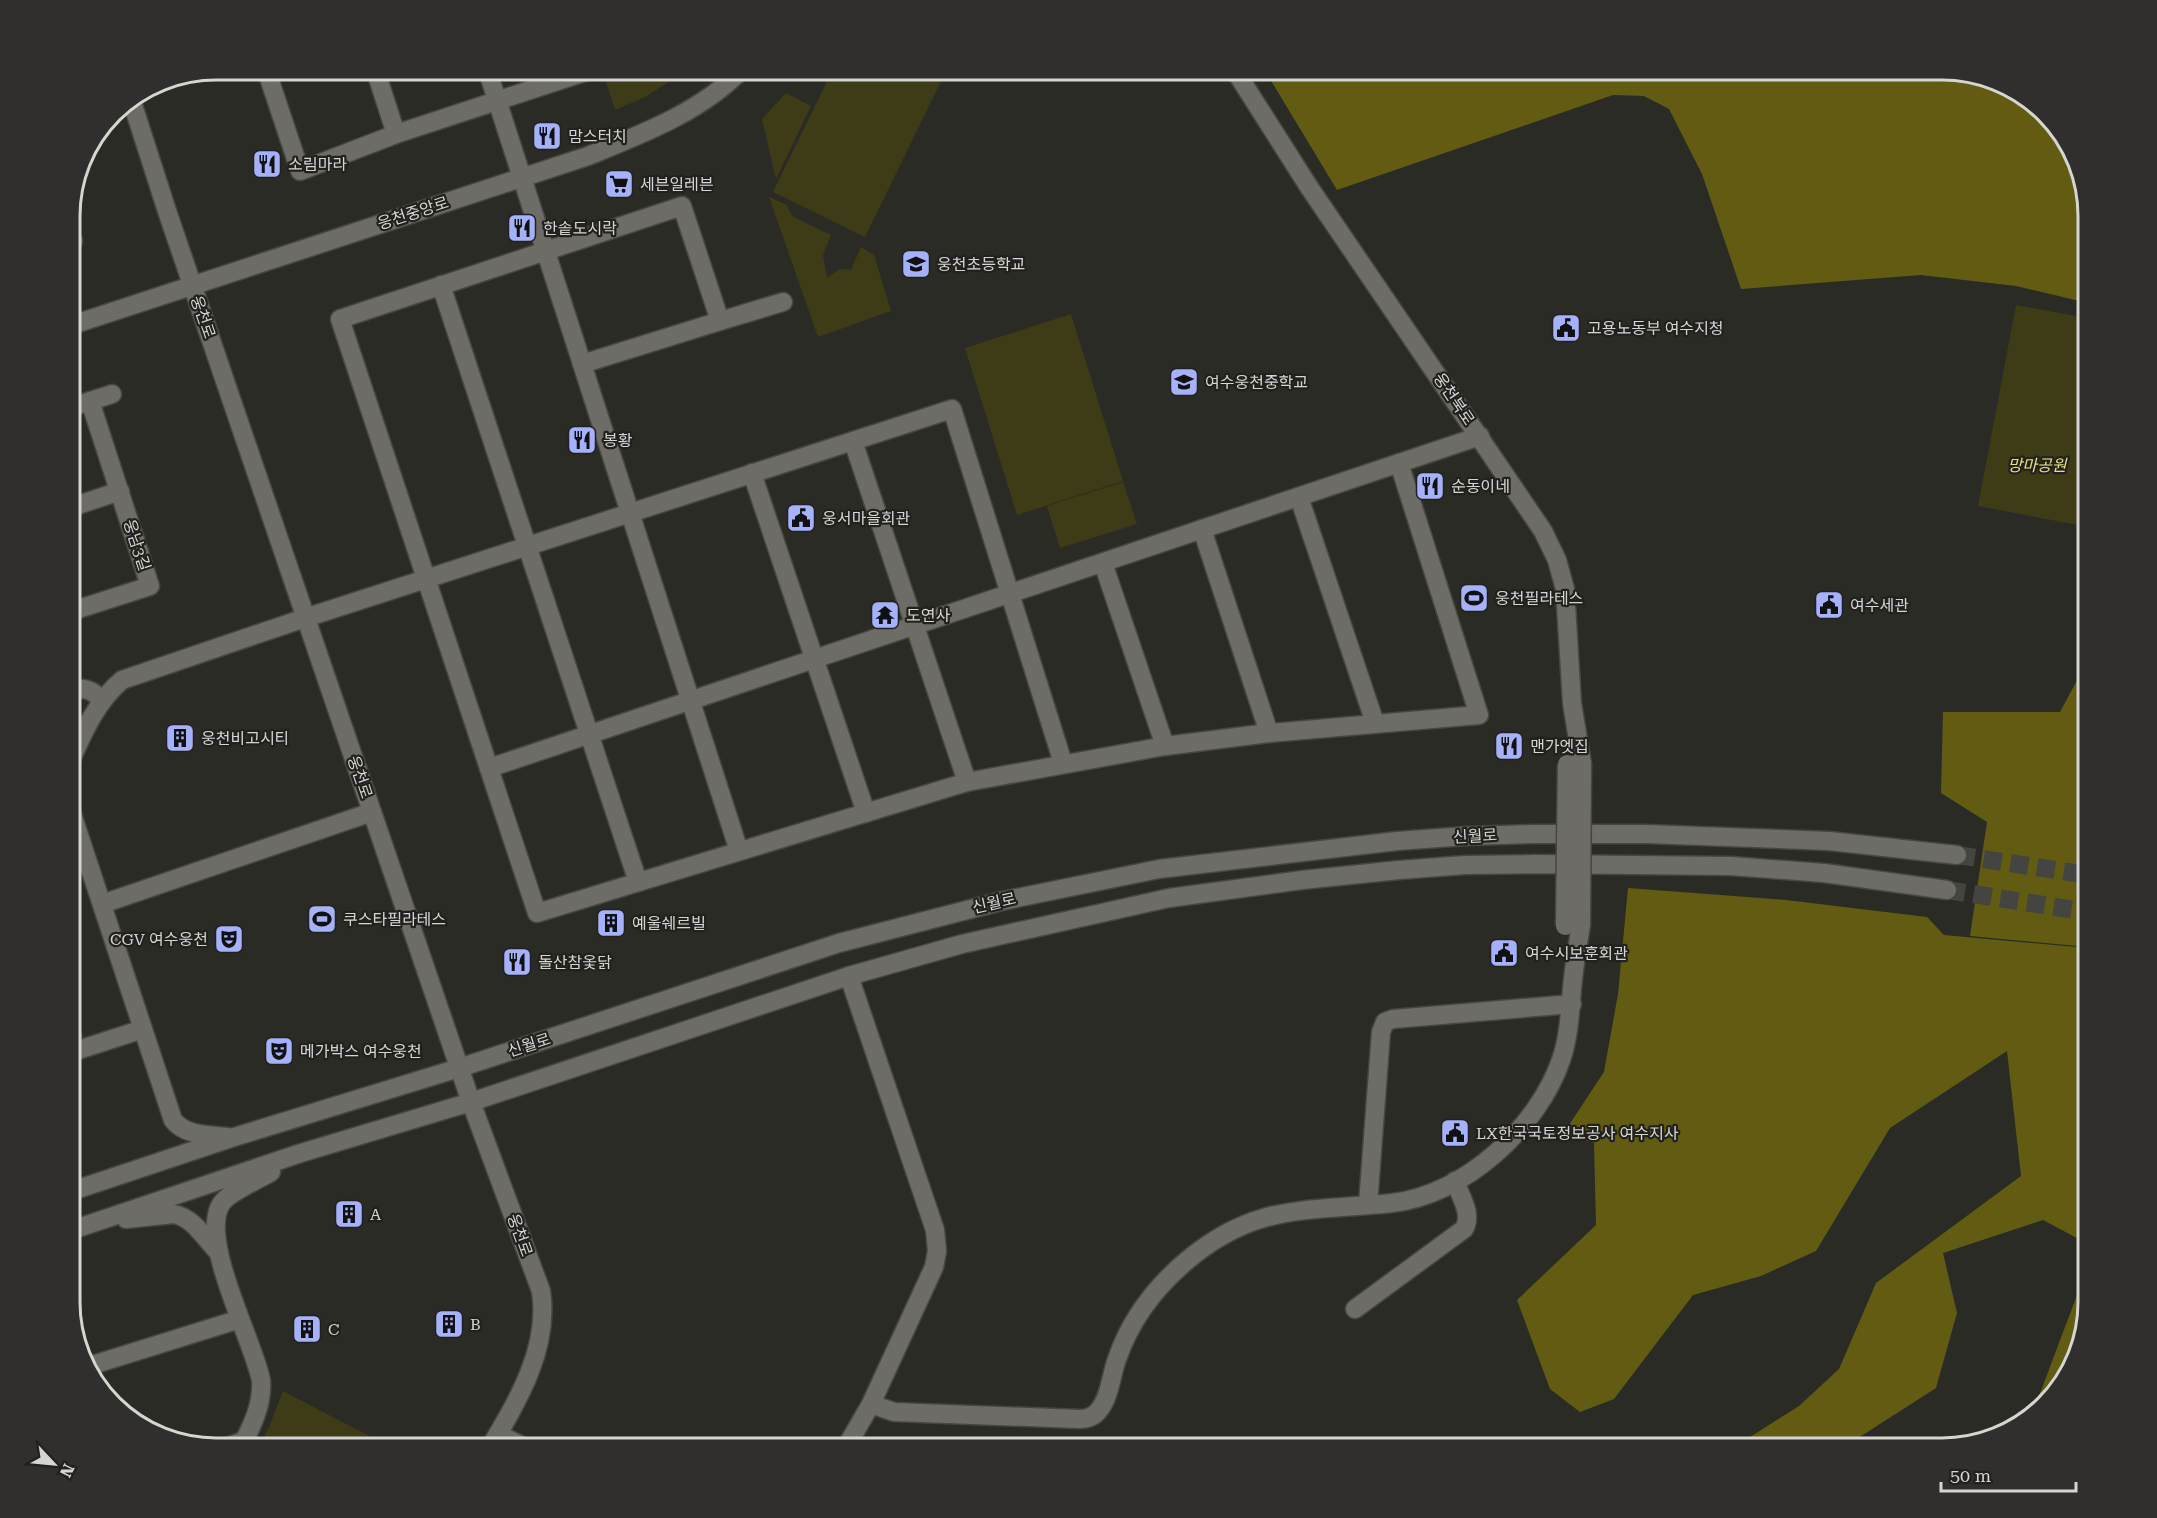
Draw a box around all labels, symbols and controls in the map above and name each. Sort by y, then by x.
restaurant icon: 맘스터치 [531,120,563,152]
place label: 맘스터치 [568,127,627,146]
restaurant icon: 소림마라 [251,148,283,180]
place label: 소림마라 [288,155,347,174]
supermarket icon: 세븐일레븐 [603,168,635,200]
place label: 세븐일레븐 [640,175,714,194]
street label: 웅천중앙로 [375,193,451,233]
restaurant icon: 한솥도시락 [506,212,538,244]
place label: 한솥도시락 [543,219,617,238]
school or university icon: 웅천초등학교 [900,248,932,280]
place label: 웅천초등학교 [937,255,1025,274]
street label: 웅천로 [187,293,219,341]
public building icon: 고용노동부 여수지청 [1550,312,1582,344]
place label: 고용노동부 여수지청 [1587,319,1724,338]
school or university icon: 여수웅천중학교 [1168,366,1200,398]
street label: 웅천북로 [1430,369,1478,429]
place label: 여수웅천중학교 [1205,373,1308,392]
restaurant icon: 봉황 [566,424,598,456]
place label: 봉황 [603,431,633,450]
park label: 망마공원 [2008,456,2068,475]
restaurant icon: 순동이네 [1414,470,1446,502]
place label: 순동이네 [1451,477,1510,496]
public building icon: 웅서마을회관 [785,502,817,534]
place label: 웅서마을회관 [822,509,911,528]
street label: 웅남3길 [120,517,154,573]
sports icon: 웅천필라테스 [1458,582,1490,614]
place label: 웅천필라테스 [1495,589,1583,608]
public building icon: 여수세관 [1813,589,1845,621]
place label: 여수세관 [1850,596,1909,615]
temple icon: 도연사 [869,599,901,631]
place label: 도연사 [906,606,950,625]
building icon: 웅천비고시티 [164,722,196,754]
place label: 웅천비고시티 [201,729,289,748]
restaurant icon: 맨가엣집 [1493,730,1525,762]
place label: 맨가엣집 [1530,737,1589,756]
street label: 웅천로 [344,753,376,801]
street label: 신월로 [1452,825,1498,847]
street label: 신월로 [970,889,1018,917]
sports icon: 쿠스타필라테스 [306,903,338,935]
building icon: 예울쉐르빌 [595,907,627,939]
place label: 쿠스타필라테스 [343,910,446,929]
place label: 예울쉐르빌 [632,914,706,933]
theatre icon: CGV 여수웅천 [213,923,245,955]
place label: CGV 여수웅천 [110,930,208,949]
public building icon: 여수시보훈회관 [1488,937,1520,969]
place label: 여수시보훈회관 [1525,944,1628,963]
restaurant icon: 돌산참옻닭 [501,946,533,978]
place label: 돌산참옻닭 [538,953,612,972]
street label: 신월로 [505,1029,553,1061]
theatre icon: 메가박스 여수웅천 [263,1035,295,1067]
place label: 메가박스 여수웅천 [300,1042,422,1061]
public building icon: LX한국국토정보공사 여수지사 [1439,1117,1471,1149]
place label: LX한국국토정보공사 여수지사 [1476,1124,1679,1143]
building icon: A [333,1198,365,1230]
place label: A [370,1205,382,1224]
street label: 웅천로 [504,1211,537,1259]
building icon: B [433,1308,465,1340]
building icon: C [291,1313,323,1345]
place label: B [470,1315,481,1334]
place label: C [328,1320,339,1339]
north arrow [24,1434,84,1494]
scale bar [1941,1455,2076,1493]
text: N [56,1461,78,1480]
text: 50 m [1950,1465,1991,1486]

